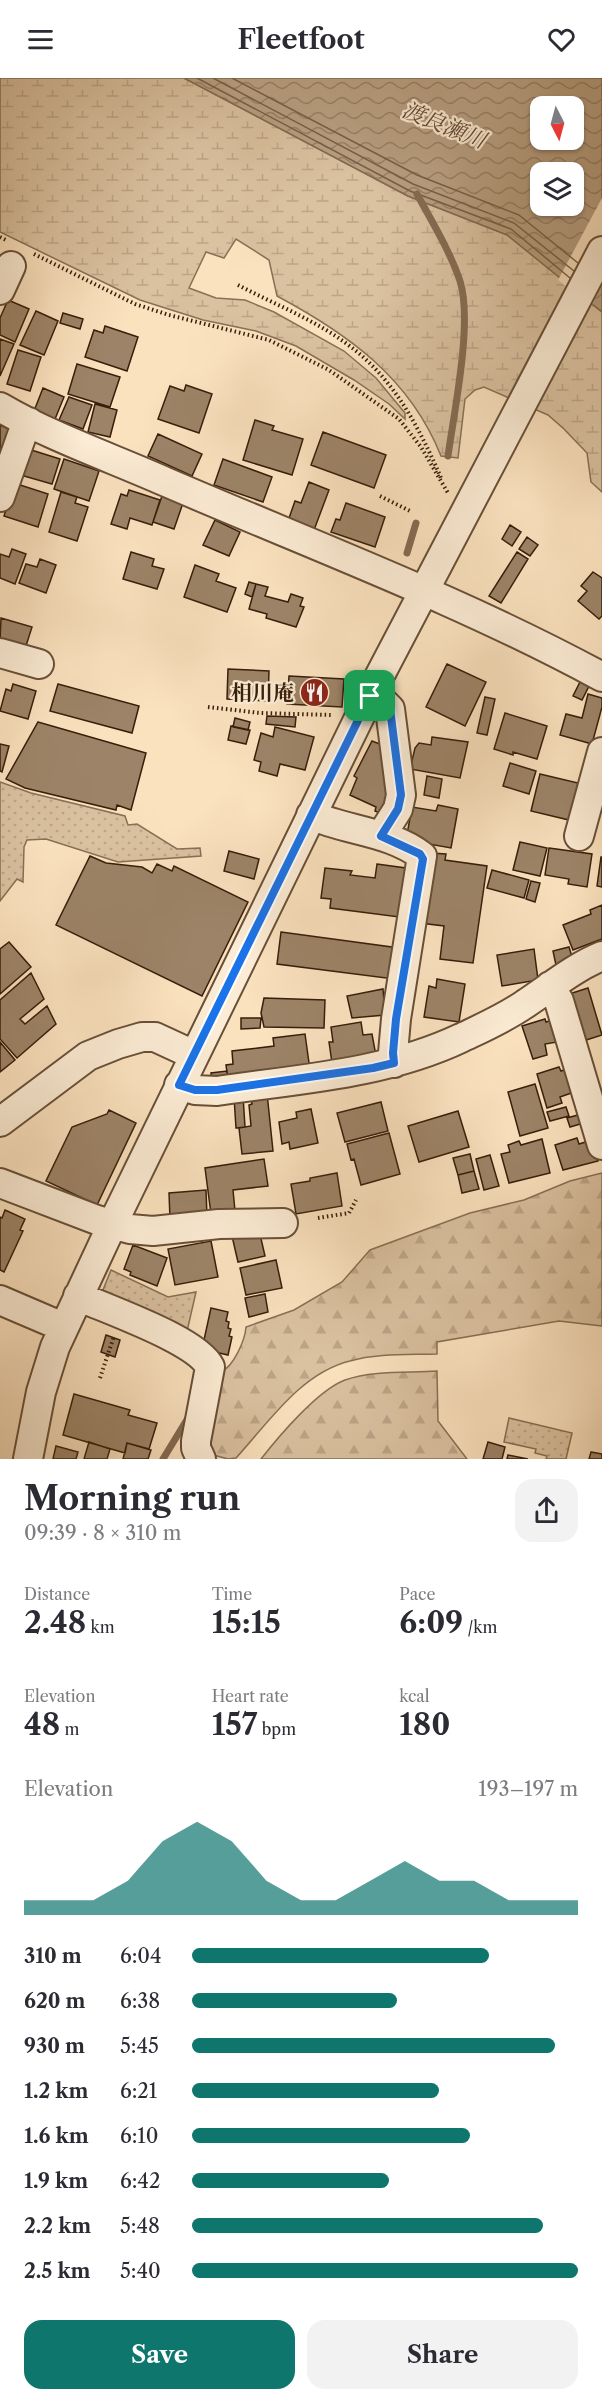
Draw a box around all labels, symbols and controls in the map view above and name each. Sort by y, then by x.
icon: menu [24,23,57,56]
text: Fleetfoot [237,23,365,56]
icon: heart [545,23,578,56]
water label: 渡良瀬川 [398,96,492,155]
north arrow [530,96,584,150]
map controls [530,96,584,216]
button: layers [530,162,584,216]
pin [344,670,395,721]
restaurant icon: 相川庵 [299,676,331,708]
icon: arrive [353,679,386,712]
place label: 相川庵 [231,680,294,705]
text: Morning run [24,1478,240,1519]
button: share [515,1479,578,1542]
text: 09:39 · 8 × 310 m [24,1521,181,1545]
text: Distance [24,1584,90,1604]
text: Time [212,1584,252,1604]
text: Pace [399,1584,435,1604]
text: 2.48 [24,1604,86,1641]
text: 15:15 [212,1604,281,1641]
text: 6:09 [399,1604,463,1641]
text: km [86,1617,115,1637]
text: /km [463,1617,497,1637]
text: Elevation [24,1686,95,1706]
text: Heart rate [212,1686,289,1706]
text: kcal [399,1686,430,1706]
text: 48 [24,1706,60,1743]
text: 157 [212,1706,257,1743]
text: 180 [399,1706,450,1743]
text: m [60,1719,79,1739]
text: bpm [257,1719,296,1739]
text: Elevation [24,1777,113,1801]
text: 193–197 m [478,1777,578,1801]
text: 310 m [24,1944,82,1968]
text: 6:04 [120,1944,162,1968]
text: 620 m [24,1989,85,2013]
text: 6:38 [120,1989,160,2013]
text: 930 m [24,2034,85,2058]
text: 5:45 [120,2034,159,2058]
text: 1.2 km [24,2079,88,2103]
text: 6:21 [120,2079,157,2103]
text: 1.6 km [24,2124,89,2148]
text: 6:10 [120,2124,158,2148]
text: 1.9 km [24,2169,88,2193]
text: 6:42 [120,2169,160,2193]
text: 2.2 km [24,2214,91,2238]
text: 5:48 [120,2214,160,2238]
text: 2.5 km [24,2259,91,2283]
text: 5:40 [120,2259,161,2283]
button: Save [24,2320,295,2389]
button: Share [307,2320,578,2389]

